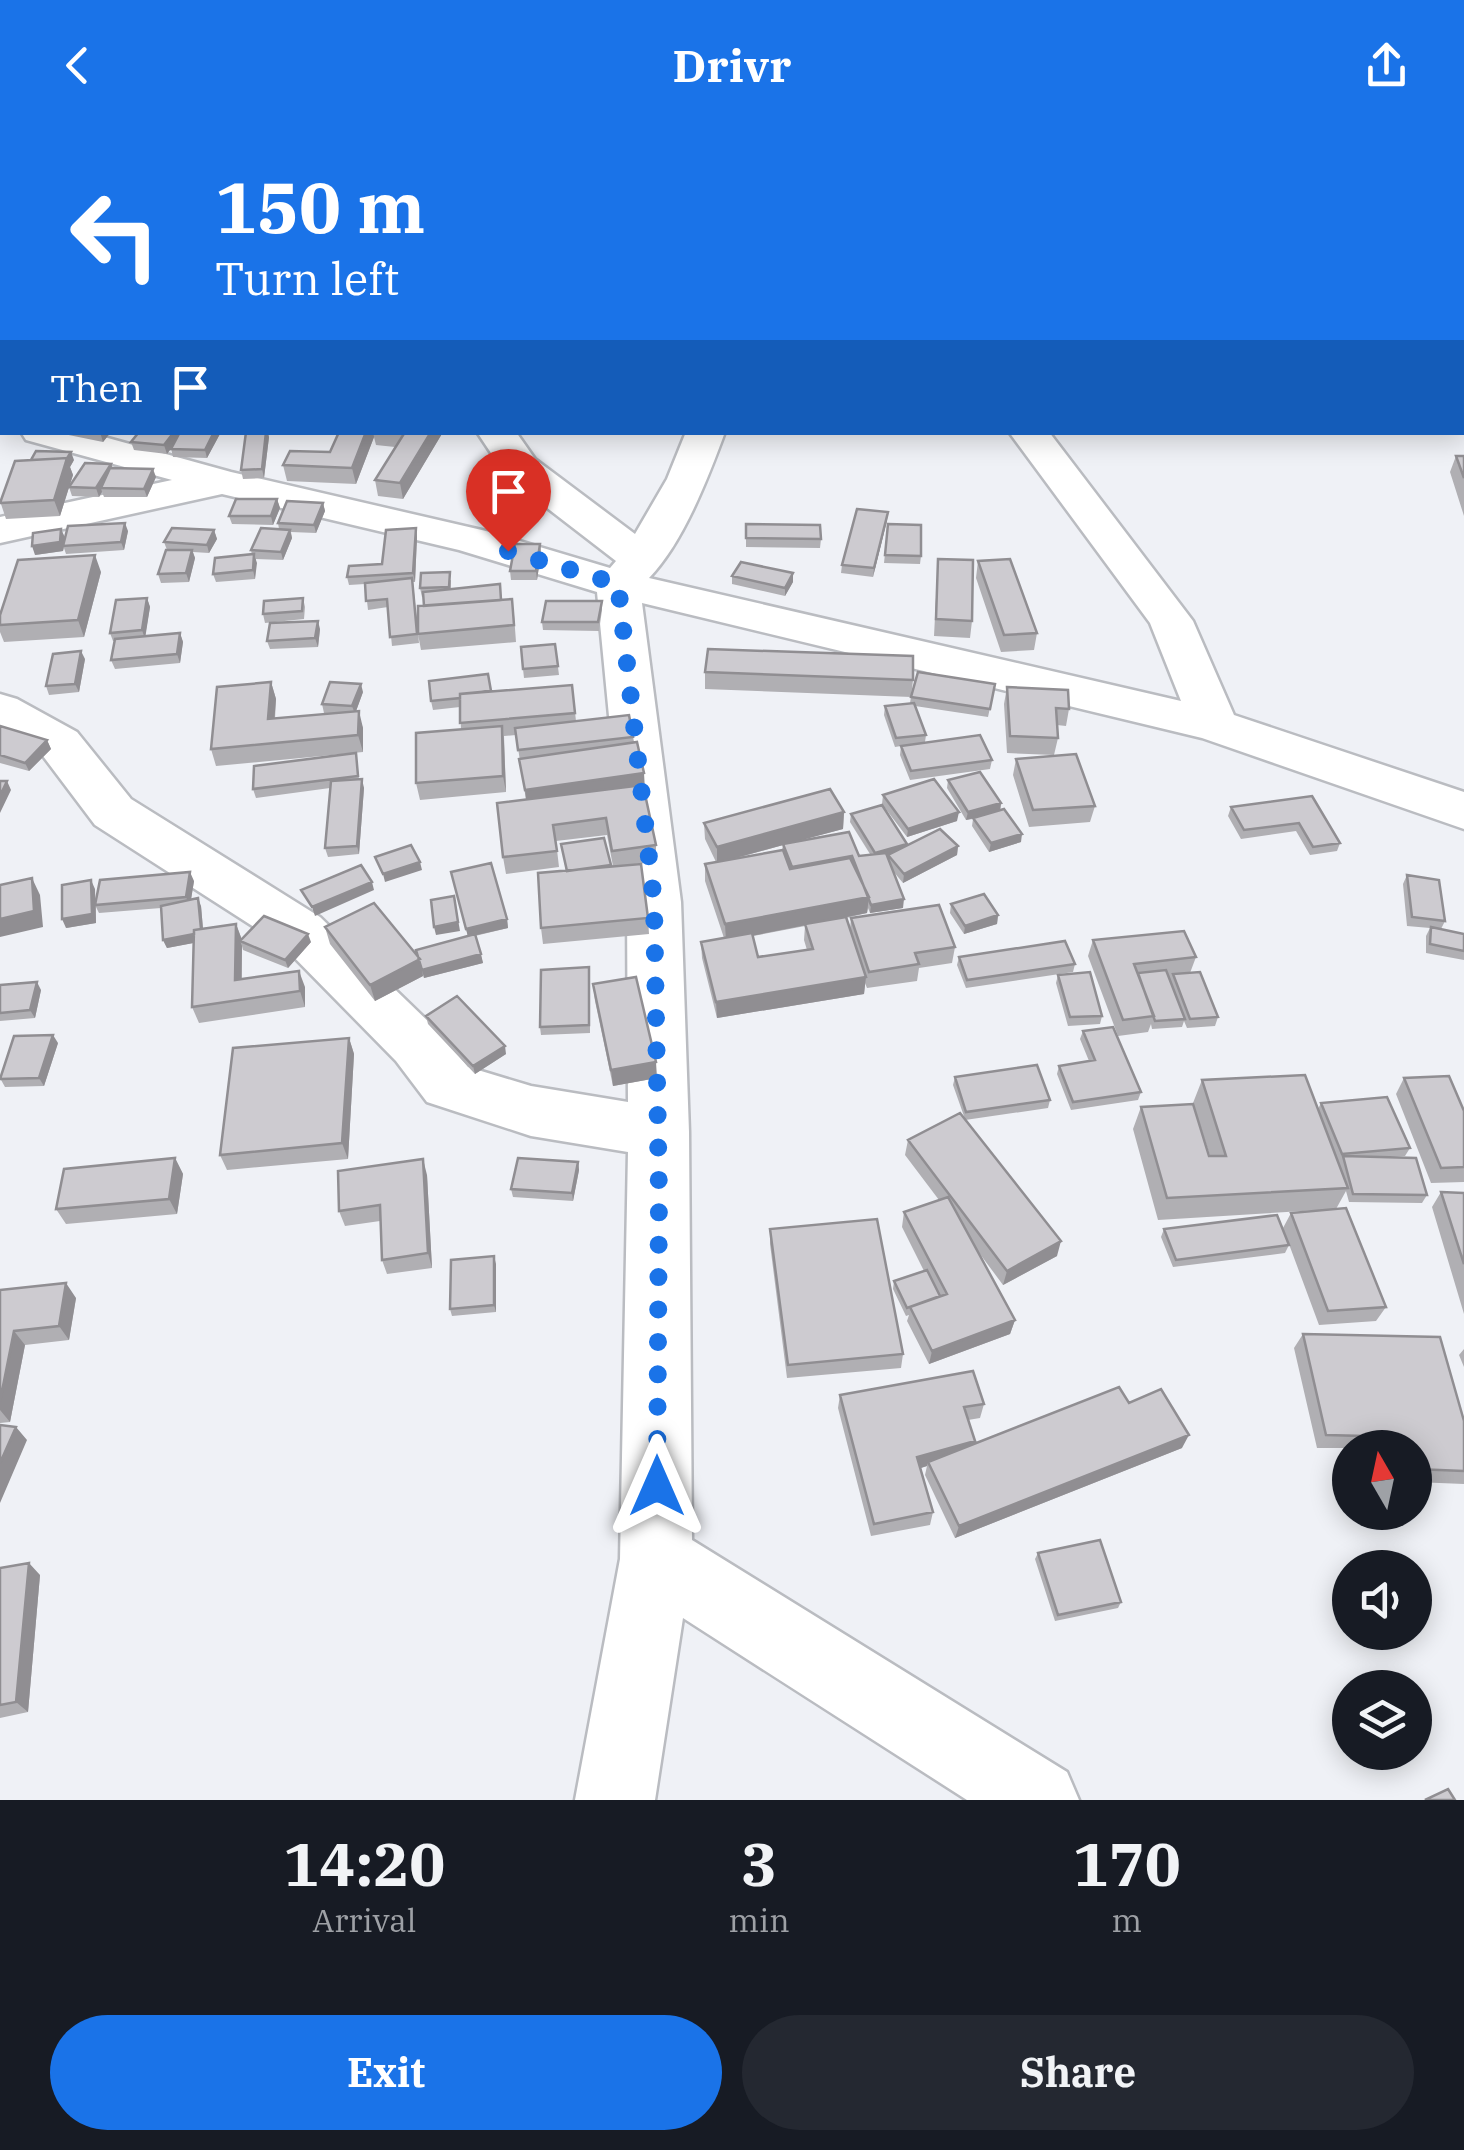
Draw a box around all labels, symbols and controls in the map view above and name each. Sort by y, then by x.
text: Drivr [673,36,791,94]
icon: back [50,38,105,93]
icon: share [1359,38,1414,93]
text: 150 m [215,161,425,252]
icon: left [50,170,180,300]
text: Turn left [215,249,399,307]
icon: arrive [163,360,218,415]
text: Then [50,363,143,412]
pin [466,449,551,552]
icon: arrive [481,464,536,519]
north arrow [1332,1430,1432,1530]
map controls [1332,1430,1432,1770]
position arrow [605,1434,709,1538]
button: sound [1332,1550,1432,1650]
button: layers [1332,1670,1432,1770]
text: 14:20 [283,1824,445,1903]
text: 3 [741,1824,777,1903]
text: 170 [1073,1824,1181,1903]
text: Arrival [312,1899,416,1941]
text: min [729,1899,790,1941]
text: m [1112,1899,1142,1941]
button: Exit [50,2015,722,2130]
button: Share [742,2015,1414,2130]

